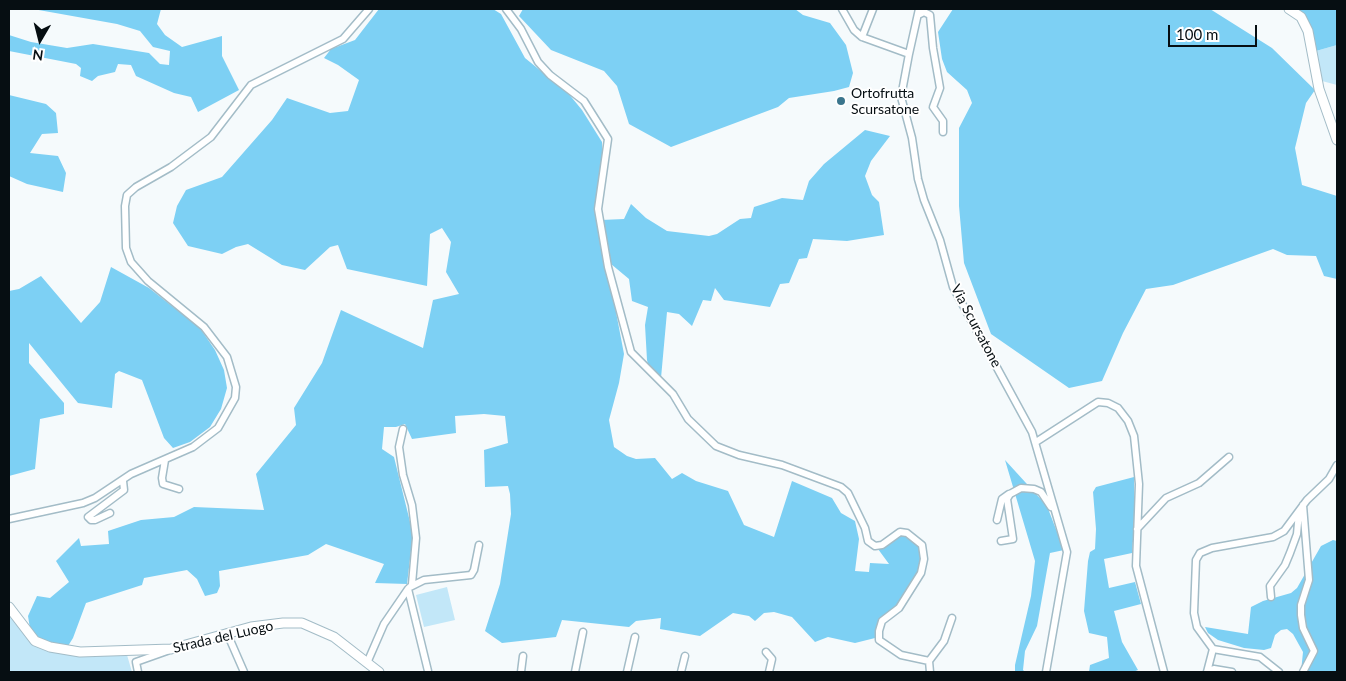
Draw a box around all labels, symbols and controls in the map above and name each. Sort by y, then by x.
north arrow [15,15,65,65]
scale bar [1171,15,1260,47]
text: 100 m [1176,25,1218,43]
text: N [31,46,44,65]
place label: Ortofrutta Scursatone [851,85,919,118]
marker: Ortofrutta Scursatone [835,95,847,107]
street label: Via Scursatone [947,282,1005,370]
street label: Strada del Luogo [171,617,275,657]

